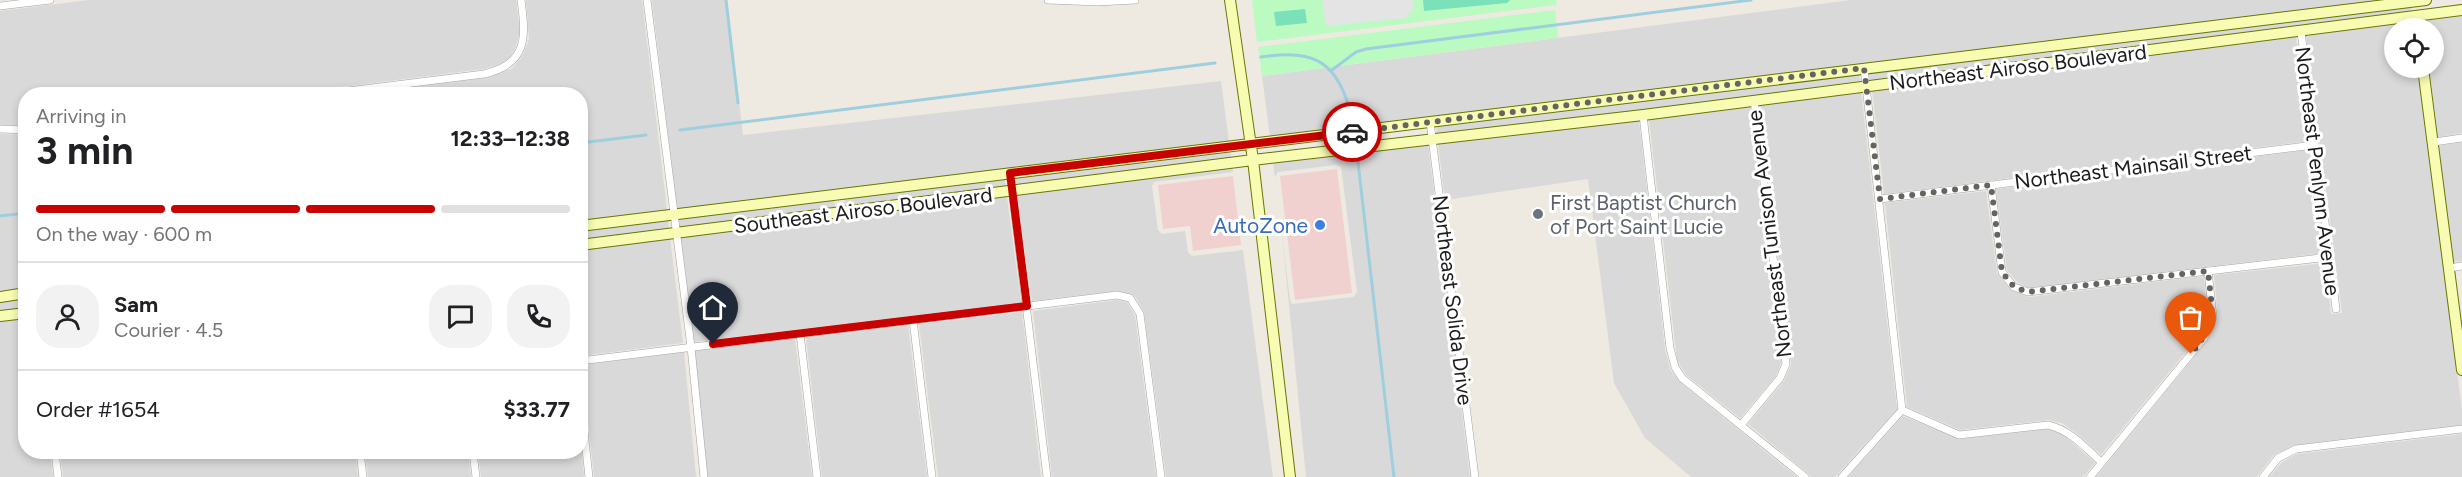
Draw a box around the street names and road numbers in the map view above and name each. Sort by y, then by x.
street label: Northeast Airoso Boulevard [1888,39,2148,95]
street label: Northeast Penlynn Avenue [2290,45,2346,297]
street label: Northeast Tunison Avenue [1741,109,1797,359]
street label: Northeast Mainsail Street [2013,140,2253,194]
street label: Southeast Airoso Boulevard [732,182,994,238]
street label: Northeast Solida Drive [1428,193,1478,407]

